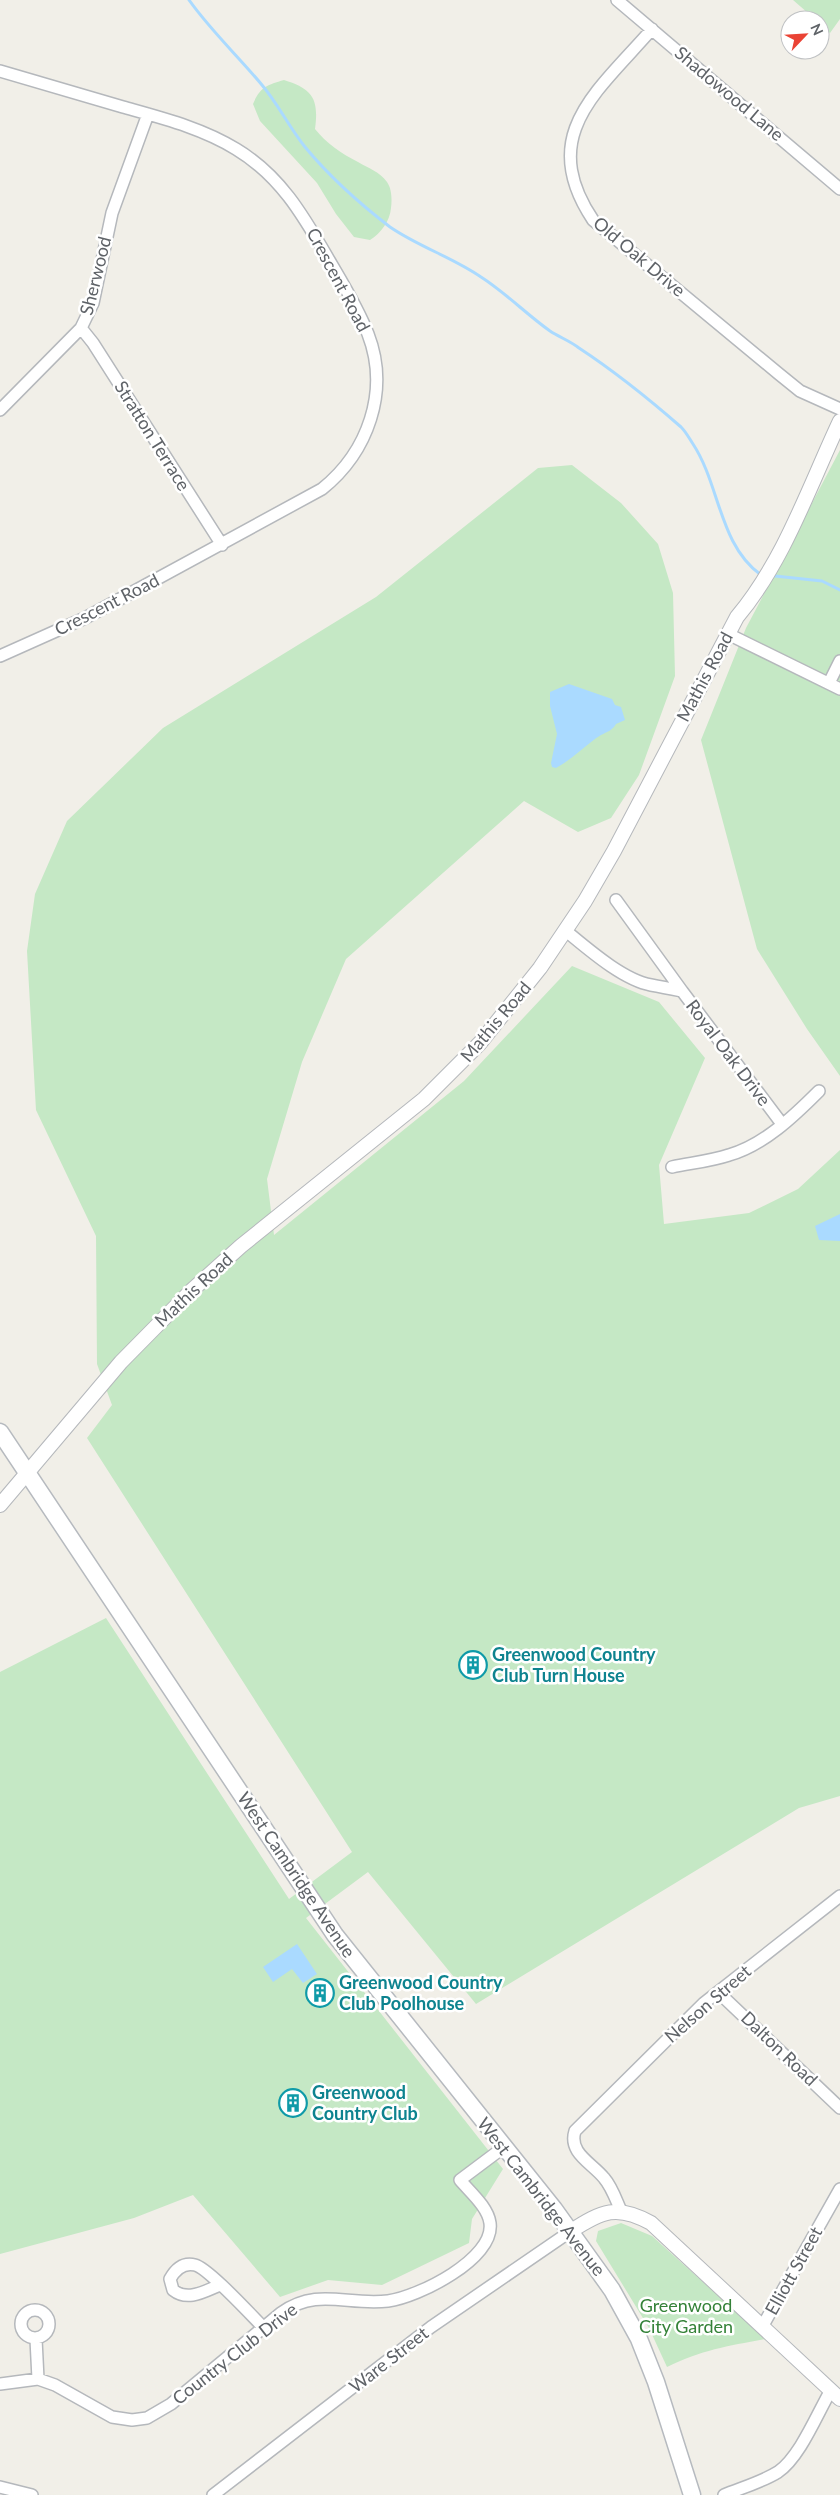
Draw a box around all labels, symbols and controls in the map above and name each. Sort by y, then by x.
north arrow [780,10,830,60]
text: N [807,21,827,38]
street label: Shadowood Lane [671,41,789,145]
street label: Old Oak Drive [589,212,690,301]
street label: Crescent Road [302,224,375,335]
street label: Sherwood [75,234,115,317]
street label: Stratton Terrace [110,376,195,494]
street label: Crescent Road [51,568,162,640]
street label: Mathis Road [671,628,737,725]
street label: Mathis Road [455,977,535,1066]
street label: Royal Oak Drive [682,995,776,1110]
street label: Mathis Road [150,1248,237,1331]
place label: Greenwood Country Club Turn House [492,1643,656,1686]
building icon: Greenwood Country Club Turn House [458,1650,488,1680]
street label: West Cambridge Avenue [233,1787,361,1961]
street label: Nelson Street [660,1959,755,2047]
place label: Greenwood Country Club Poolhouse [339,1971,503,2014]
building icon: Greenwood Country Club Poolhouse [305,1978,335,2008]
street label: Dalton Road [737,2006,823,2090]
place label: Greenwood Country Club [312,2081,418,2124]
building icon: Greenwood Country Club [278,2088,308,2118]
street label: West Cambridge Avenue [473,2113,611,2280]
street label: Elliott Street [760,2222,827,2318]
park label: Greenwood City Garden [639,2294,733,2337]
street label: Country Club Drive [168,2298,301,2409]
street label: Ware Street [344,2321,433,2397]

